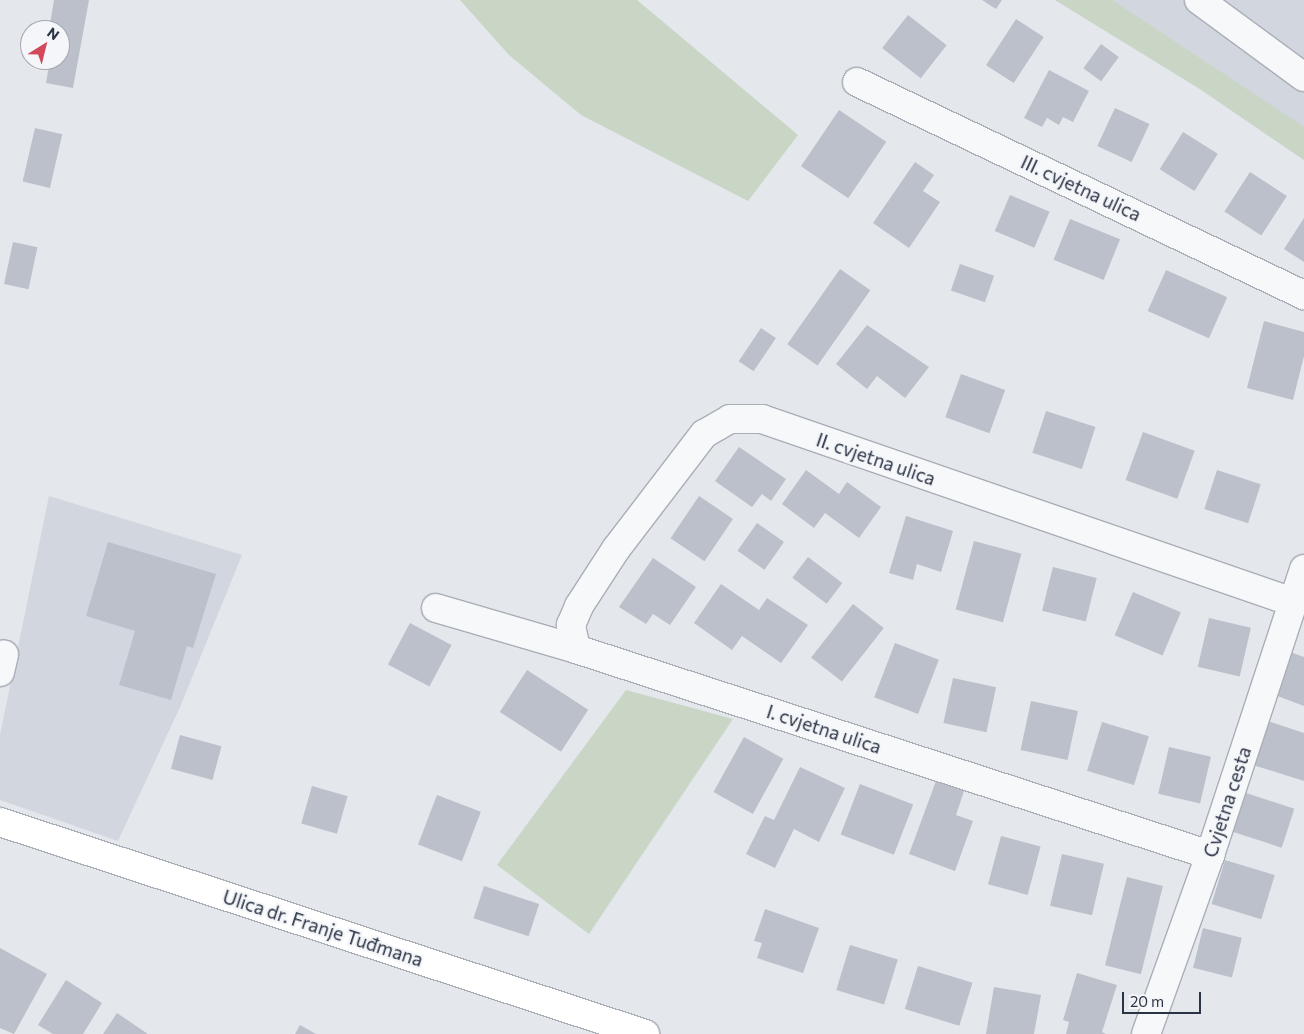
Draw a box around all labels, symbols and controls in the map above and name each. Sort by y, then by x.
north arrow [20,20,70,70]
text: N [44,23,63,43]
street label: III. cvjetna ulica [1017,150,1145,226]
street label: II. cvjetna ulica [813,428,939,490]
street label: I. cvjetna ulica [764,700,884,758]
street label: Cvjetna cesta [1198,744,1256,860]
street label: Ulica dr. Franje Tuđmana [220,885,426,971]
scale bar [1124,982,1203,1014]
text: 20 m [1130,992,1164,1010]

